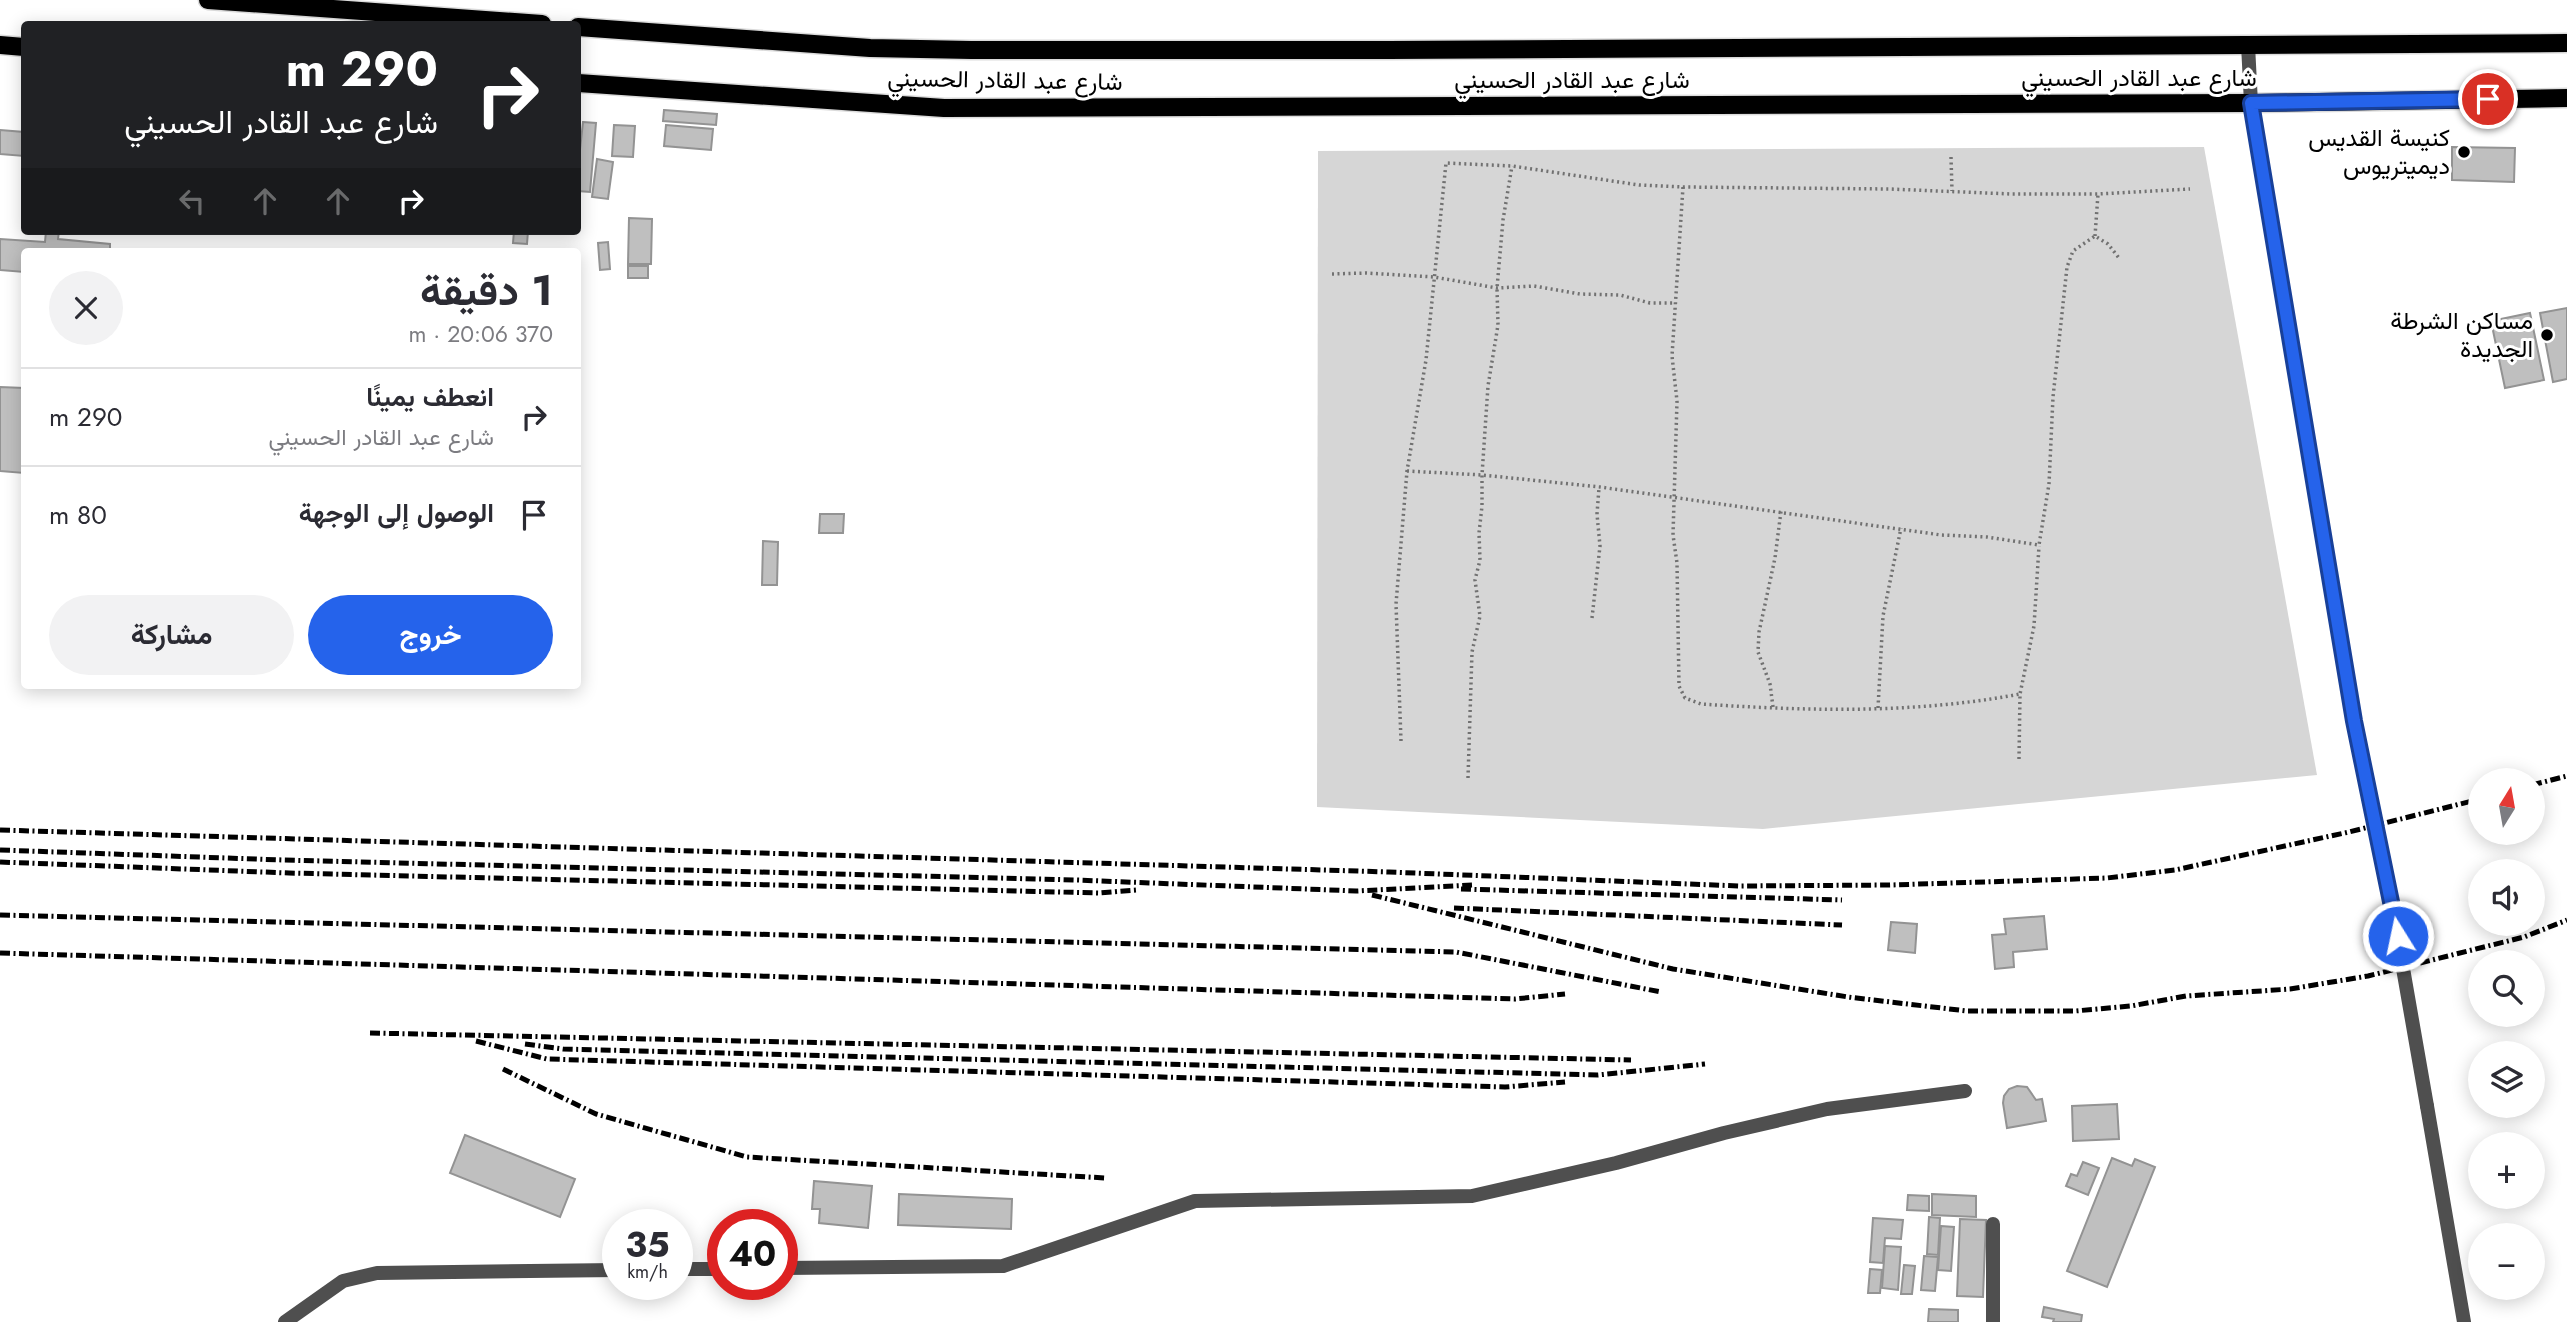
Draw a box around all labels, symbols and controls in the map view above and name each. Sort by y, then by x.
text: 290 m [286,34,438,104]
icon: right [462,49,553,140]
street label: شارع عبد القادر الحسيني [887,60,1123,101]
street label: شارع عبد القادر الحسيني [2021,60,2257,97]
street label: شارع عبد القادر الحسيني [1454,62,1690,99]
pin [2458,69,2518,129]
icon: arrive [2469,80,2507,118]
text: شارع عبد القادر الحسيني [124,99,438,145]
place label: كنيسة القديس ديميتريوس [2308,120,2450,183]
marker: كنيسة القديس ديميتريوس [2456,144,2472,160]
icon: left [173,182,211,220]
icon: ahead [246,182,284,220]
icon: ahead [319,182,357,220]
icon: right [392,182,430,220]
text: 1 دقيقة [420,260,553,321]
button: close [49,271,123,345]
place label: مساكن الشرطة الجديدة [2390,303,2533,366]
text: 370 m · 20:06 [409,317,553,351]
marker: مساكن الشرطة الجديدة [2539,327,2555,343]
text: انعطف يمينًا [366,378,494,416]
text: 290 m [49,398,122,436]
icon: right [515,398,553,436]
text: شارع عبد القادر الحسيني [268,420,494,454]
text: الوصول إلى الوجهة [299,494,494,532]
text: 80 m [49,496,107,534]
icon: arrive [515,496,553,534]
button: مشاركة [49,595,294,675]
button: خروج [308,595,553,675]
north arrow [2468,768,2544,845]
map controls [2468,768,2545,1300]
button: sound [2468,859,2545,936]
position arrow [2361,899,2435,973]
button: search [2468,950,2545,1027]
button: layers [2468,1041,2545,1118]
button: + [2468,1132,2545,1209]
speed limit sign: 40 [707,1209,798,1300]
text: 35 [625,1220,670,1270]
button: − [2468,1223,2545,1300]
text: km/h [627,1259,668,1285]

